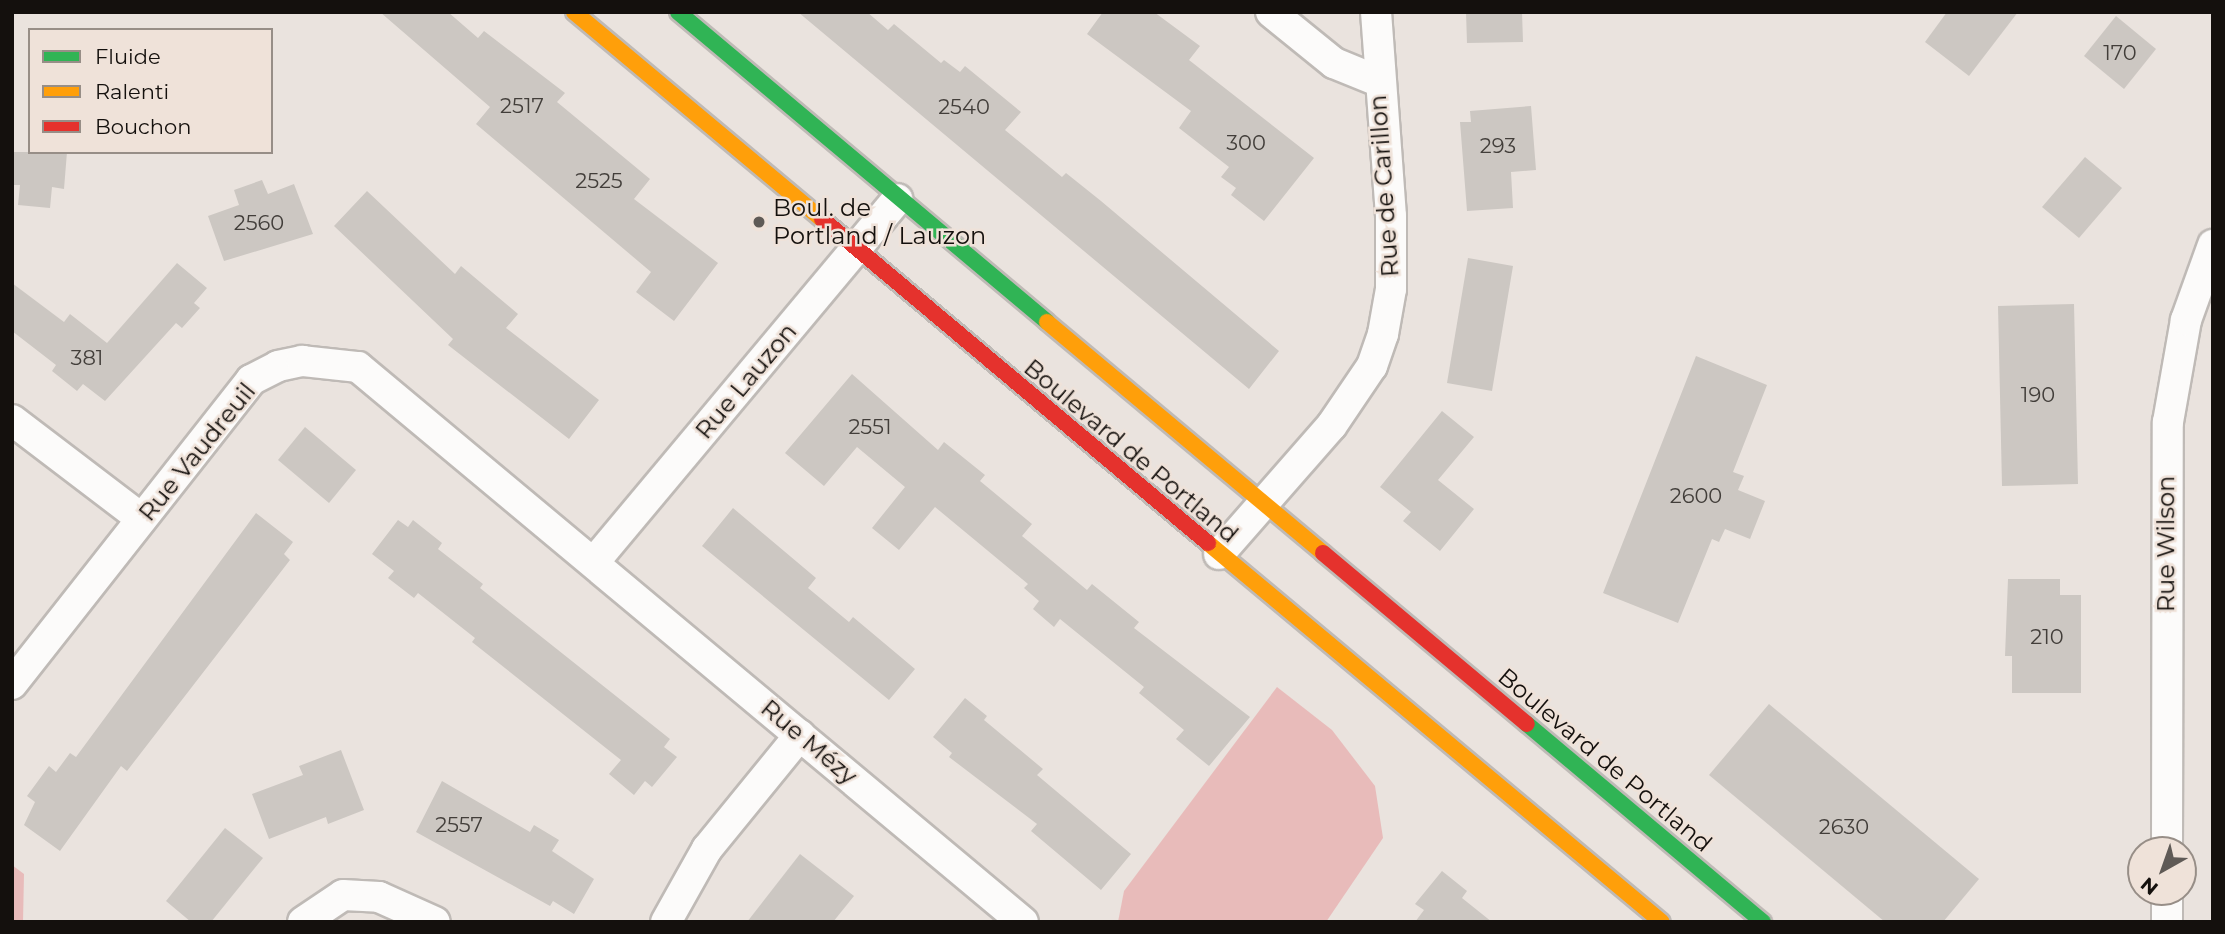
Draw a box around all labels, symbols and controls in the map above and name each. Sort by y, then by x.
legend [28,28,273,154]
house number: 170 [2103,40,2137,66]
text: Fluide [95,44,161,69]
text: Ralenti [95,79,169,104]
house number: 2517 [500,93,544,119]
house number: 2540 [938,94,990,120]
street label: Rue de Carillon [1363,94,1405,278]
text: Bouchon [95,114,191,139]
house number: 300 [1226,130,1266,156]
house number: 293 [1480,133,1516,159]
house number: 2525 [575,168,623,194]
place label: Boul. de Portland / Lauzon [773,194,986,250]
house number: 2560 [234,210,284,236]
marker: Boul. de Portland / Lauzon [751,214,767,230]
street label: Rue Lauzon [689,317,803,445]
house number: 381 [71,345,103,371]
street label: Boulevard de Portland [1018,353,1244,549]
street label: Rue Vaudreuil [133,377,261,527]
house number: 190 [2021,382,2055,408]
house number: 2551 [848,414,892,440]
street label: Rue Wilson [2152,476,2180,612]
house number: 2600 [1670,483,1722,509]
house number: 210 [2030,624,2064,650]
street label: Boulevard de Portland [1492,662,1718,858]
street label: Rue Mézy [755,694,863,790]
house number: 2557 [435,812,483,838]
house number: 2630 [1819,814,1869,840]
north arrow [2127,836,2197,906]
text: N [2136,872,2163,900]

